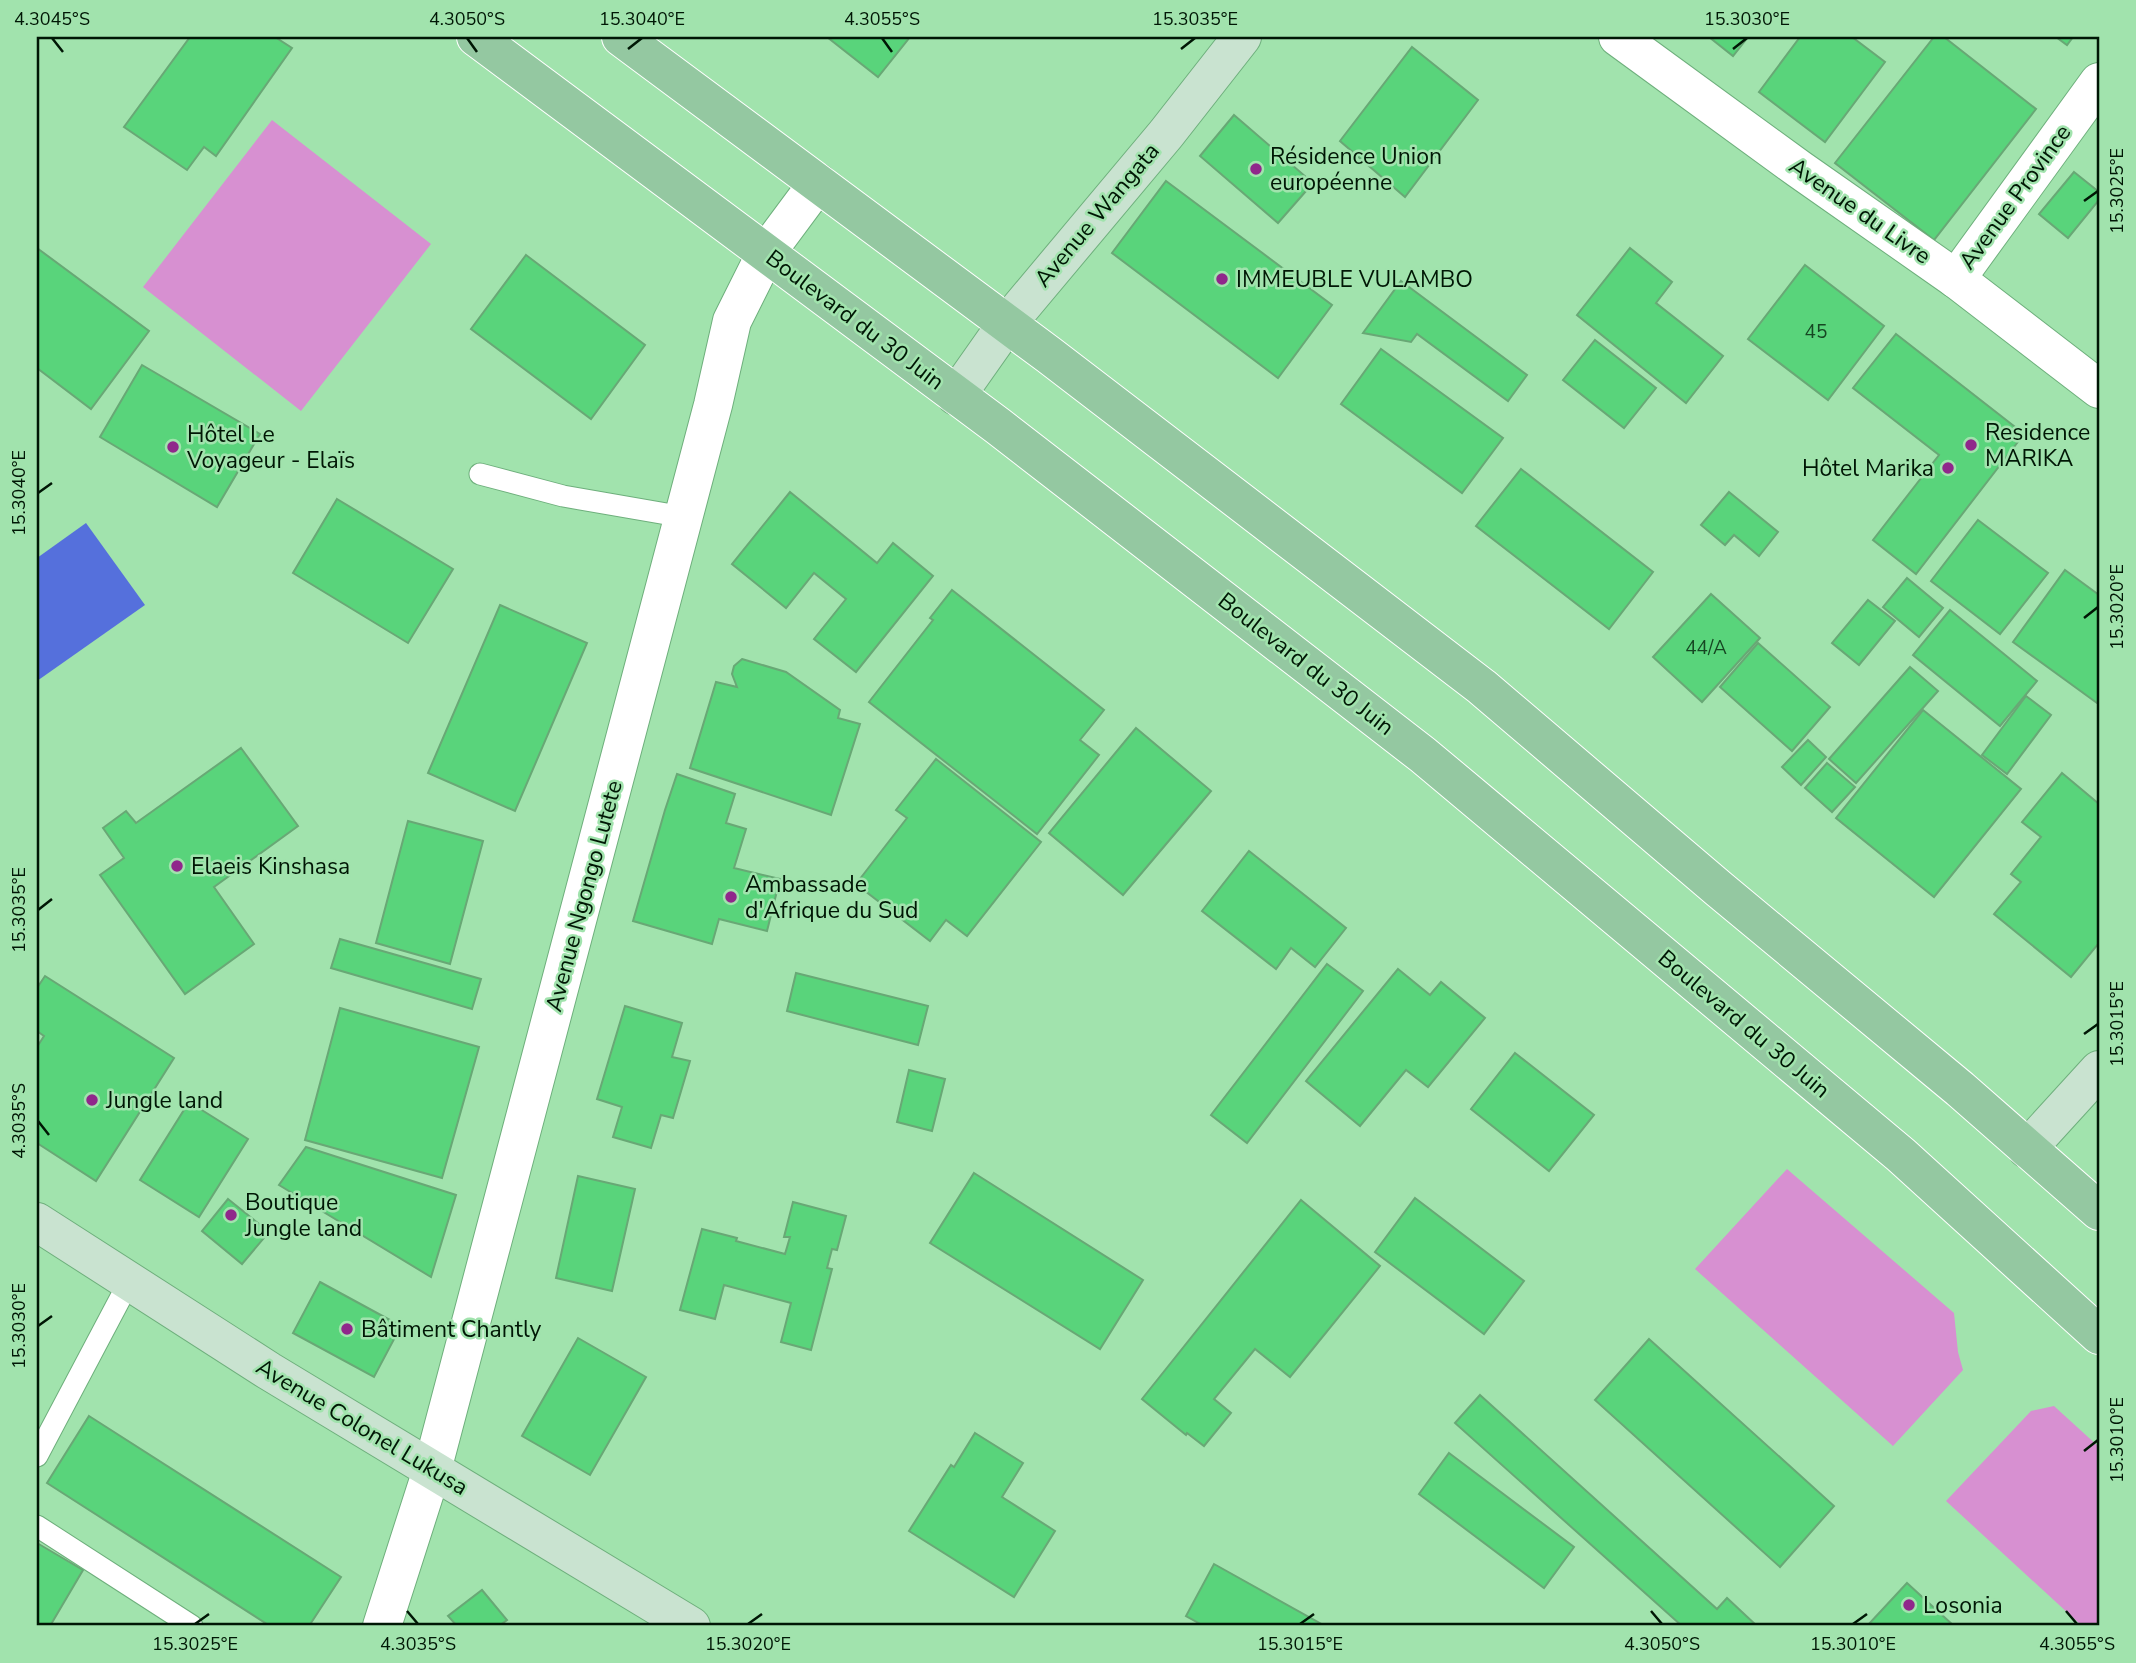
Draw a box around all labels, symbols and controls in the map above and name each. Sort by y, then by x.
text: 4.3045°S [14,7,90,31]
text: 4.3050°S [429,7,505,31]
text: 15.3040°E [599,7,685,31]
text: 4.3055°S [844,7,920,31]
text: 15.3035°E [1152,7,1238,31]
text: 15.3030°E [1704,7,1790,31]
street label: Avenue Province [1952,118,2078,276]
street label: Avenue Wangata [1027,136,1167,294]
place label: Résidence Union européenne [1270,141,1442,198]
text: 15.3025°E [2105,148,2129,234]
street label: Avenue du Livre [1783,151,1937,271]
marker: Résidence Union européenne [1248,161,1264,177]
street label: Boulevard du 30 Juin [760,243,950,397]
place label: IMMEUBLE VULAMBO [1236,264,1473,295]
marker: IMMEUBLE VULAMBO [1214,271,1230,287]
house number: 45 [1805,319,1827,345]
place label: Residence MARIKA [1985,417,2090,474]
place label: Hôtel Le Voyageur - Elaïs [186,419,355,476]
marker: Residence MARIKA [1963,437,1979,453]
marker: Hôtel Le Voyageur - Elaïs [165,439,181,455]
text: 15.3040°E [7,450,31,536]
place label: Hôtel Marika [1802,453,1934,484]
marker: Hôtel Marika [1940,460,1956,476]
text: 15.3020°E [2105,564,2129,650]
street label: Boulevard du 30 Juin [1211,585,1401,743]
house number: 44/A [1685,635,1727,661]
street label: Avenue Ngongo Lutete [538,777,630,1015]
place label: Elaeis Kinshasa [191,851,350,882]
marker: Elaeis Kinshasa [169,858,185,874]
text: 15.3035°E [7,867,31,953]
place label: Ambassade d'Afrique du Sud [745,869,918,926]
marker: Ambassade d'Afrique du Sud [723,889,739,905]
street label: Boulevard du 30 Juin [1651,943,1837,1105]
text: 15.3015°E [2105,981,2129,1067]
text: 4.3035°S [7,1083,31,1159]
place label: Jungle land [105,1085,223,1116]
marker: Jungle land [84,1092,100,1108]
place label: Boutique Jungle land [244,1187,362,1244]
marker: Boutique Jungle land [223,1207,239,1223]
text: 15.3030°E [7,1283,31,1369]
place label: Bâtiment Chantly [361,1314,541,1345]
marker: Bâtiment Chantly [339,1321,355,1337]
street label: Avenue Colonel Lukusa [250,1351,474,1503]
text: 15.3010°E [2105,1397,2129,1483]
place label: Losonia [1923,1590,2003,1621]
marker: Losonia [1901,1597,1917,1613]
text: 15.3025°E [152,1632,238,1656]
text: 4.3035°S [380,1632,456,1656]
text: 15.3020°E [705,1632,791,1656]
text: 15.3015°E [1257,1632,1343,1656]
text: 4.3050°S [1624,1632,1700,1656]
text: 15.3010°E [1810,1632,1896,1656]
text: 4.3055°S [2039,1632,2115,1656]

